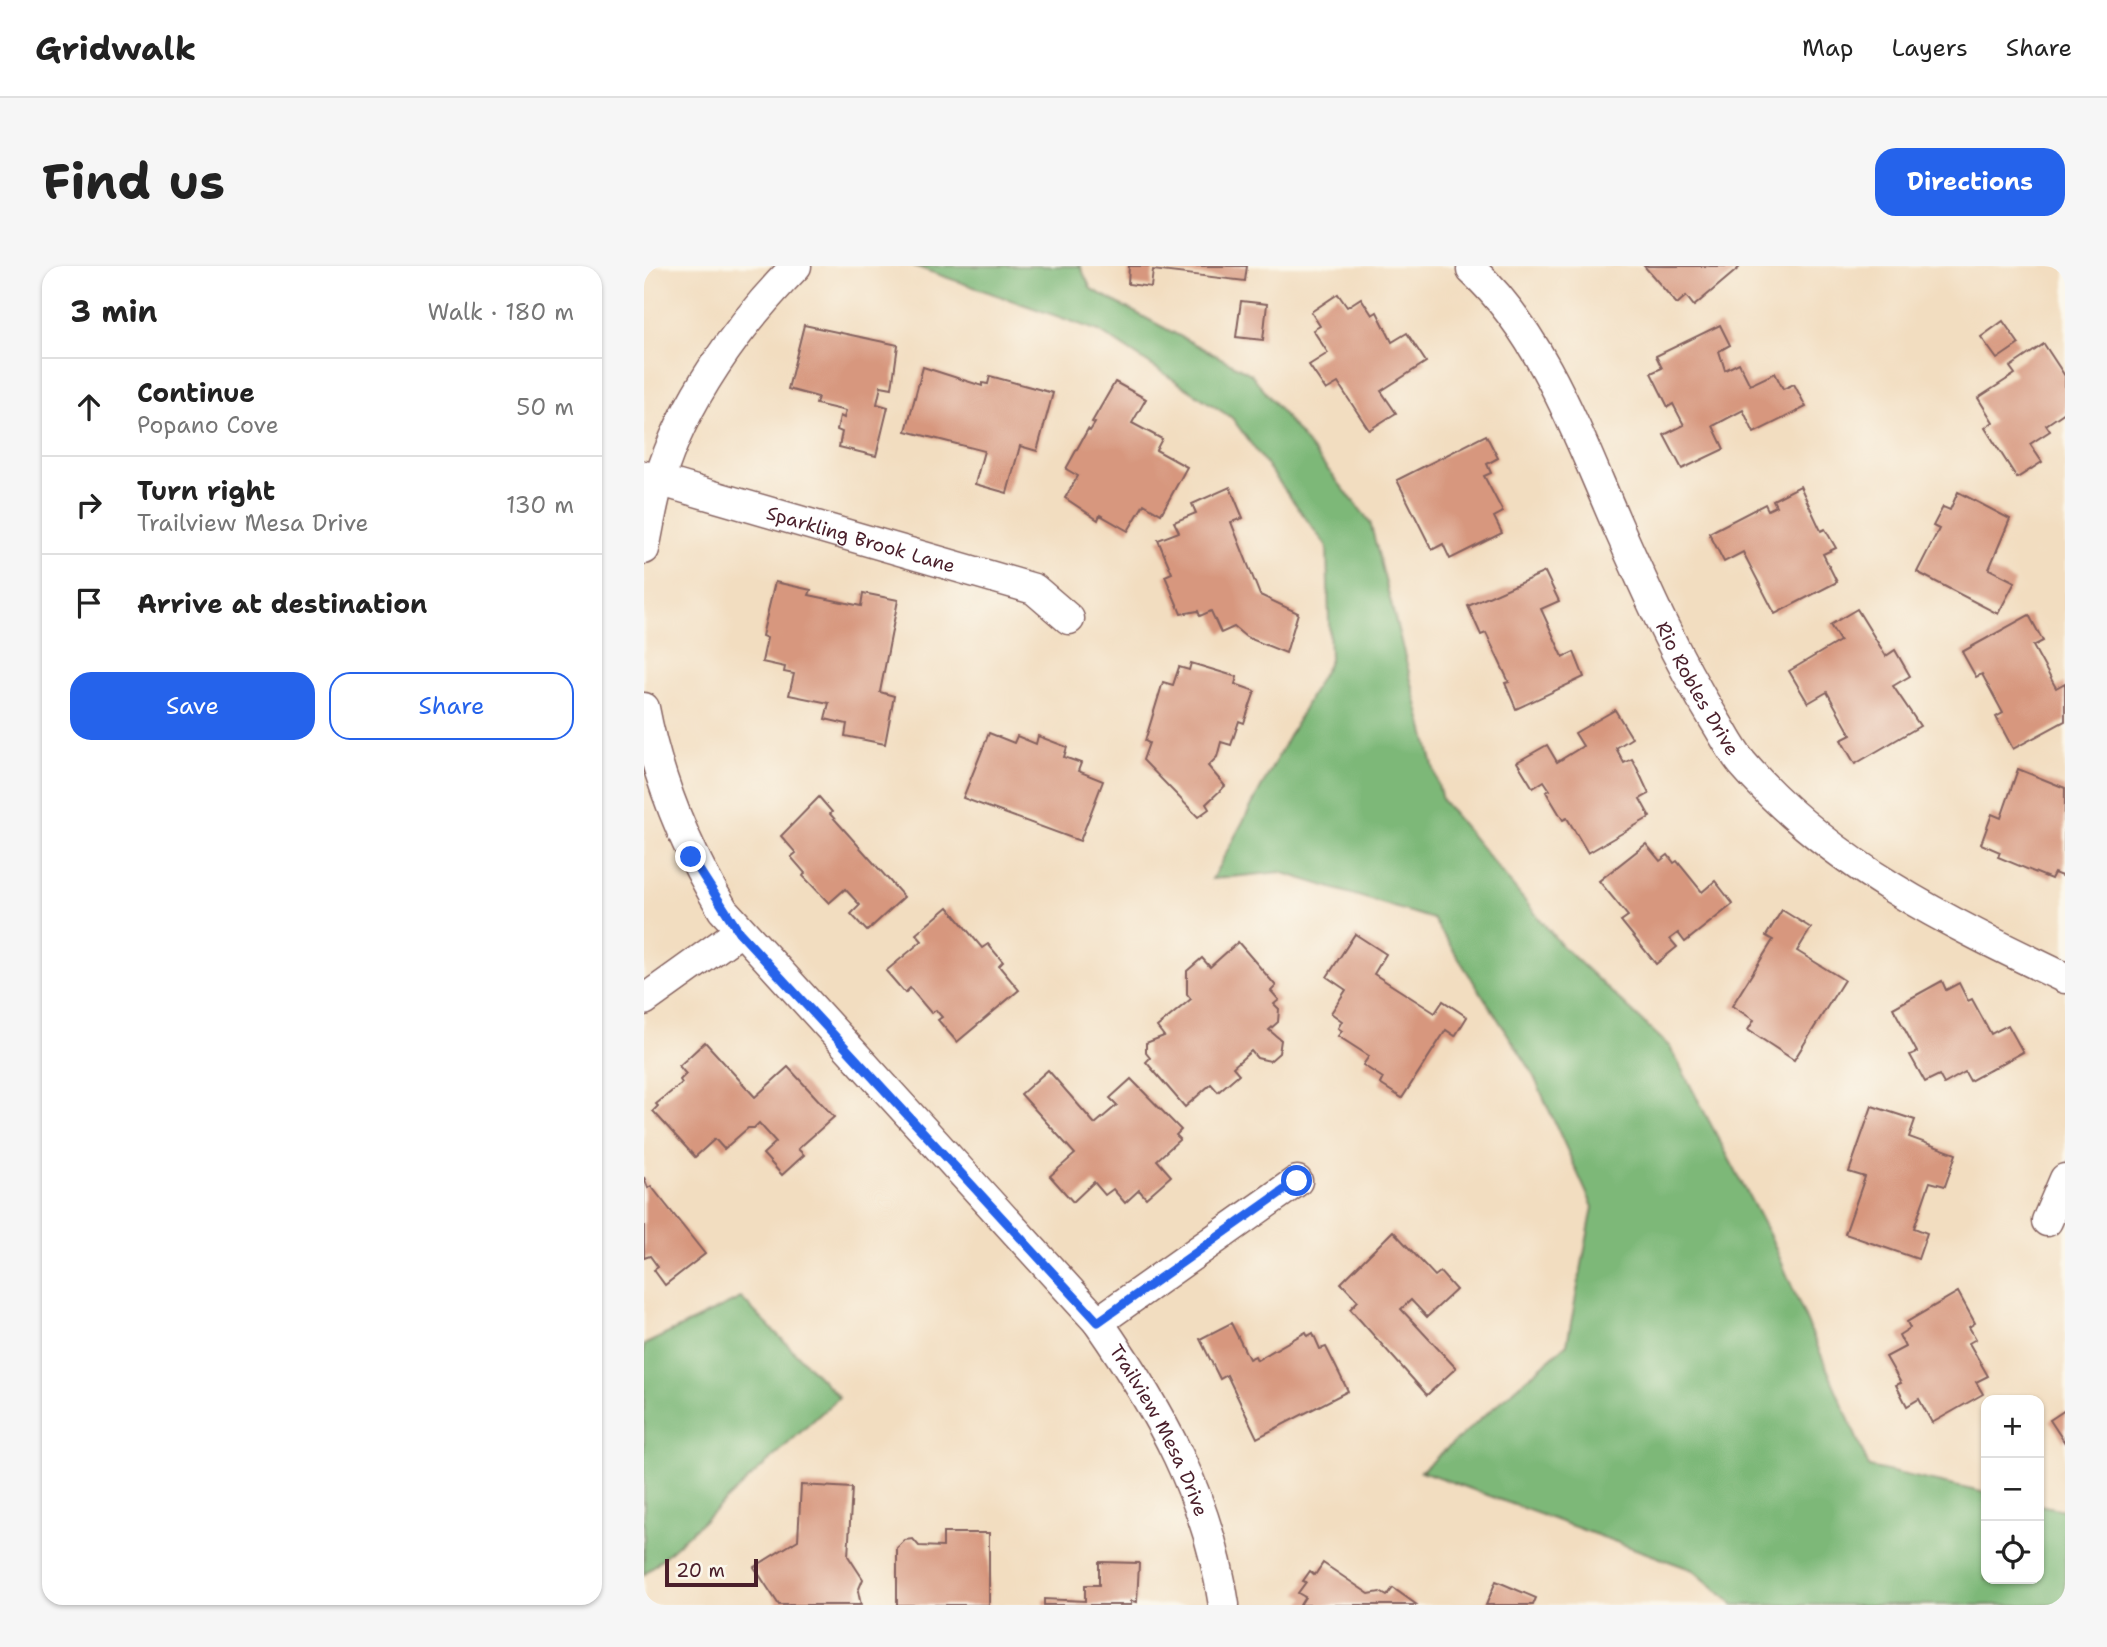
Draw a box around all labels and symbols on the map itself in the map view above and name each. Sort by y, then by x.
street label: Sparkling Brook Lane [764,500,958,579]
street label: Rio Robles Drive [1650,617,1745,760]
route end [675,841,706,872]
route start [1281,1165,1312,1196]
street label: Trailview Mesa Drive [1104,1339,1214,1520]
scale bar [665,1556,758,1588]

